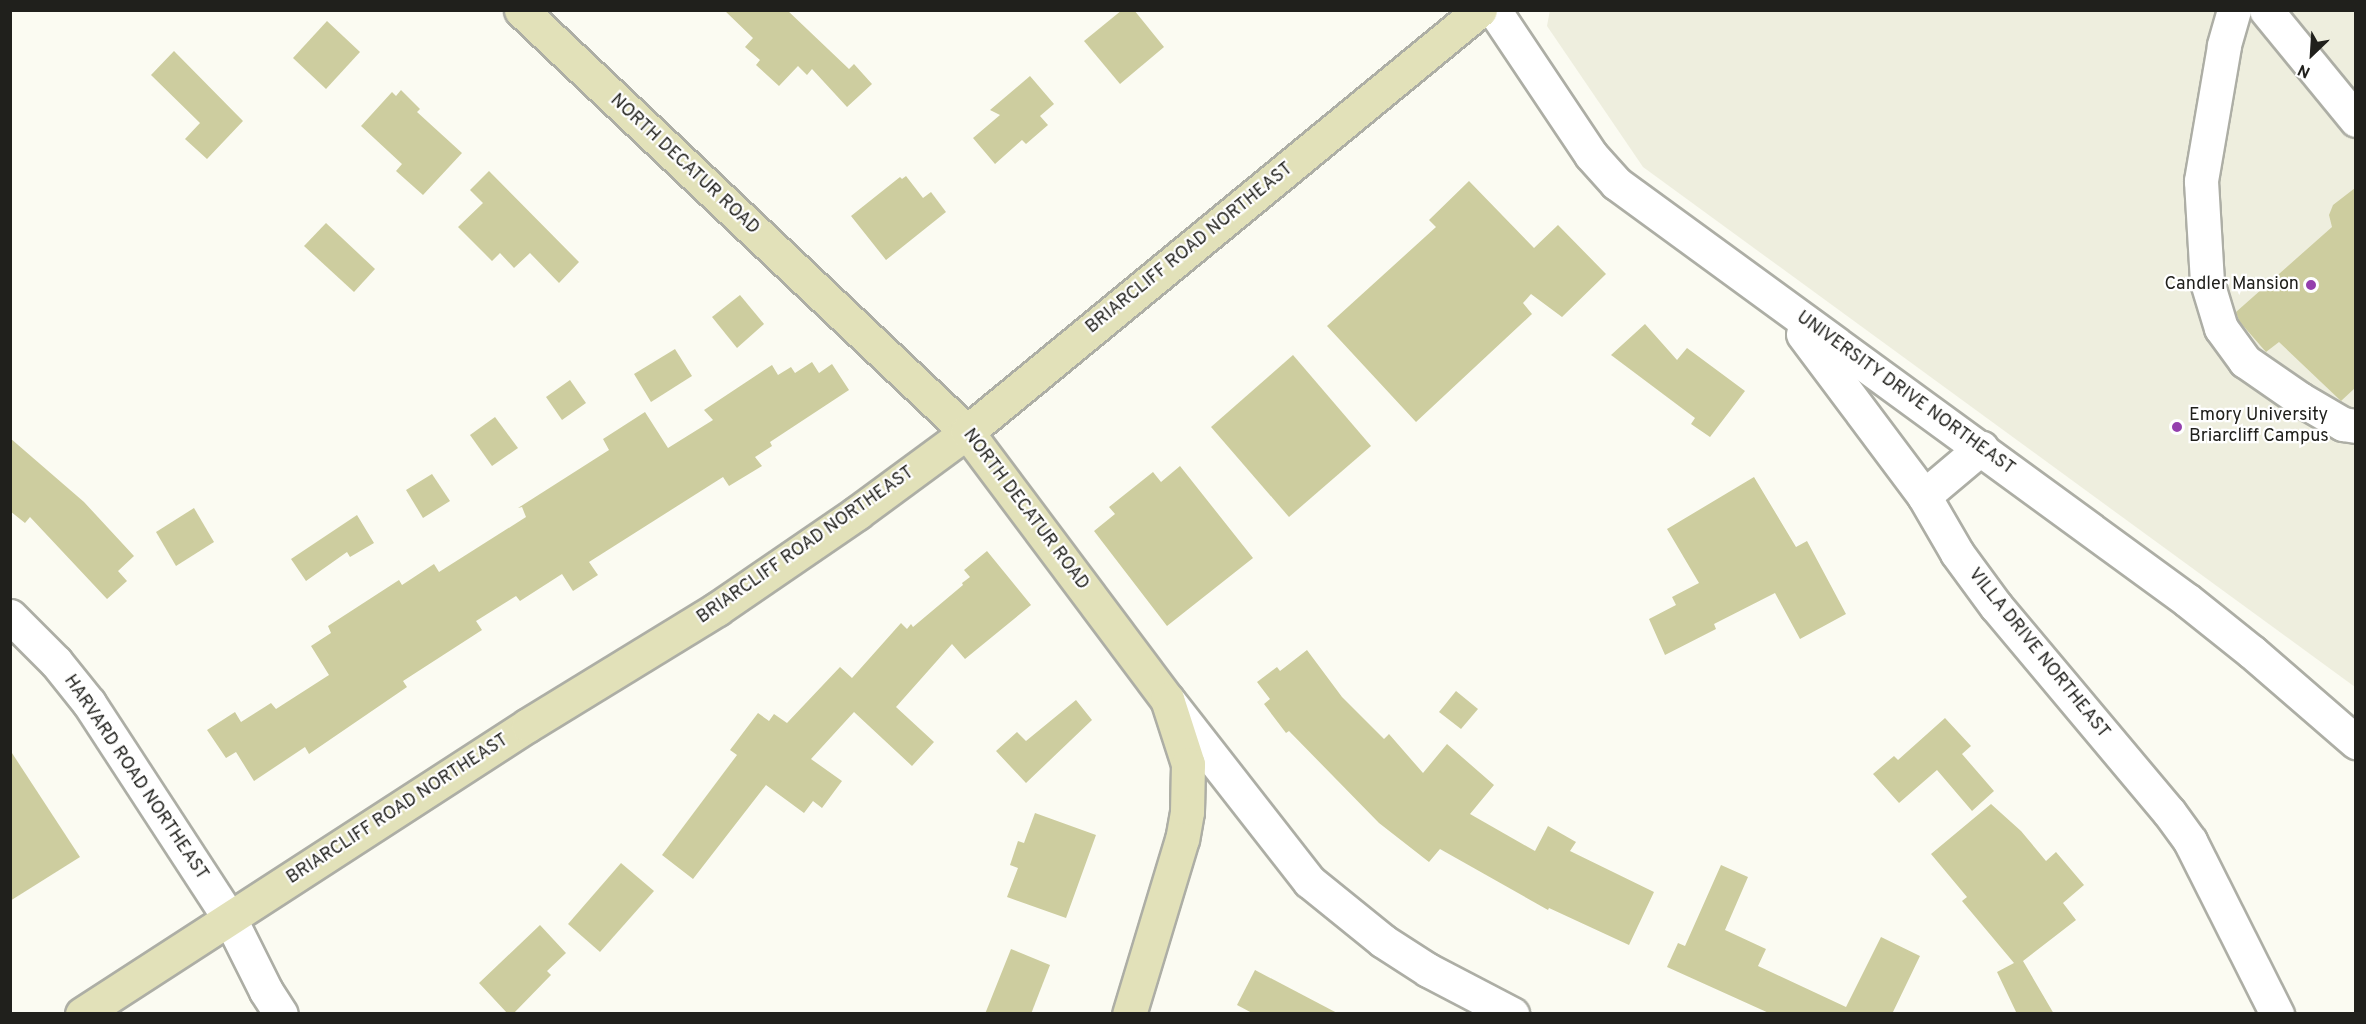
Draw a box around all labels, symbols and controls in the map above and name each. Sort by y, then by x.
north arrow [2282,24,2342,84]
text: N [2295,59,2314,82]
street label: NORTH DECATUR ROAD [605,90,763,240]
street label: BRIARCLIFF ROAD NORTHEAST [1082,159,1298,339]
place label: Candler Mansion [2164,274,2299,296]
marker: Candler Mansion [2304,278,2318,292]
street label: UNIVERSITY DRIVE NORTHEAST [1791,307,2019,481]
place label: Emory University Briarcliff Campus [2189,406,2329,448]
marker: Emory University Briarcliff Campus [2170,420,2184,434]
street label: NORTH DECATUR ROAD [957,425,1093,595]
street label: BRIARCLIFF ROAD NORTHEAST [693,463,919,629]
street label: VILLA DRIVE NORTHEAST [1963,564,2113,744]
street label: HARVARD ROAD NORTHEAST [58,671,212,885]
street label: BRIARCLIFF ROAD NORTHEAST [283,730,513,890]

